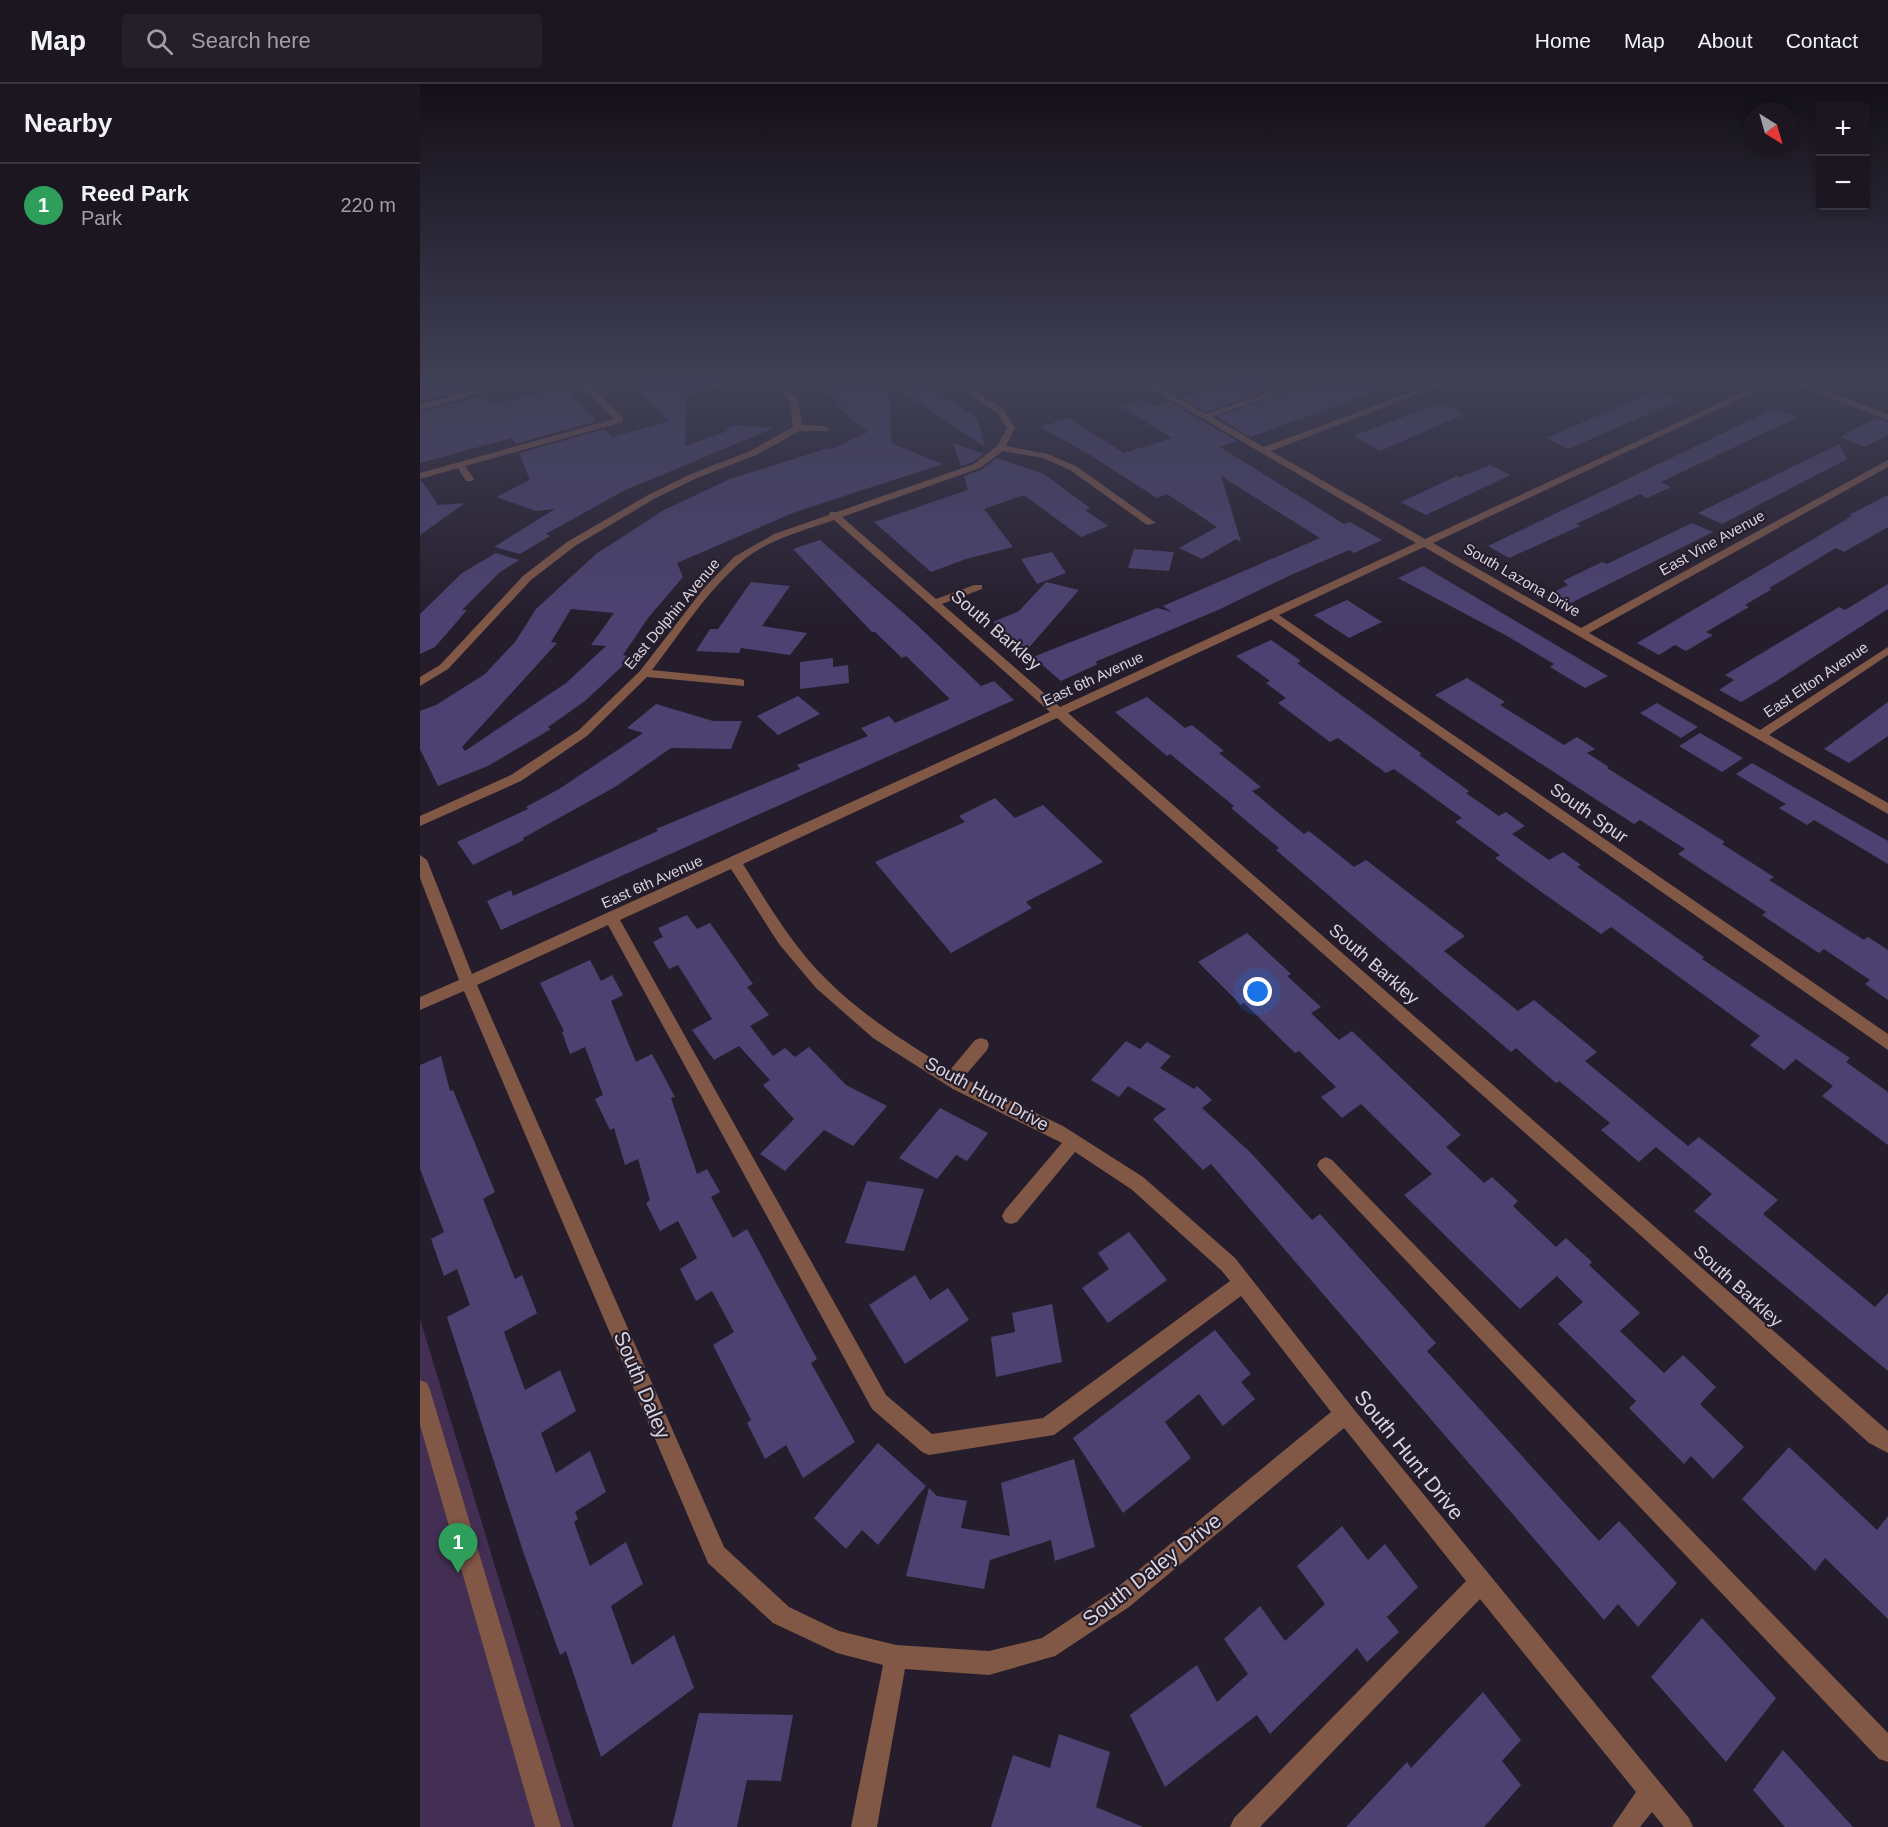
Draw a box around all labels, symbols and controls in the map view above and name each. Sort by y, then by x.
search box [122,14,542,68]
text: Map [30,25,86,56]
icon: search [143,25,176,58]
text: Search here [191,28,311,53]
text: Home [1535,29,1591,52]
text: Map [1624,29,1665,52]
text: About [1698,29,1753,52]
text: Contact [1786,29,1858,52]
north arrow [1744,102,1798,156]
map controls [1816,102,1870,210]
button: + [1816,102,1870,156]
text: Nearby [24,108,112,138]
button: − [1816,156,1870,210]
text: Reed Park [81,181,189,206]
text: 1 [38,194,49,216]
text: 220 m [340,194,396,216]
text: Park [81,207,122,229]
street label: East Vine Avenue [1656,507,1767,579]
street label: South Lazona Drive [1461,539,1584,620]
street label: East Dolphin Avenue [620,555,723,672]
street label: South Barkley [947,586,1045,674]
street label: East Elton Avenue [1760,638,1871,721]
street label: East 6th Avenue [1040,648,1146,709]
street label: South Spur [1546,779,1632,847]
street label: East 6th Avenue [599,852,705,911]
street label: South Barkley [1325,920,1423,1008]
your location [1243,977,1272,1006]
street label: South Hunt Drive [922,1053,1052,1135]
street label: South Barkley [1690,1241,1786,1331]
street label: South Daley [610,1328,676,1442]
street label: South Hunt Drive [1350,1385,1469,1524]
street label: South Daley Drive [1078,1508,1225,1631]
pin: 1 [438,1524,477,1573]

